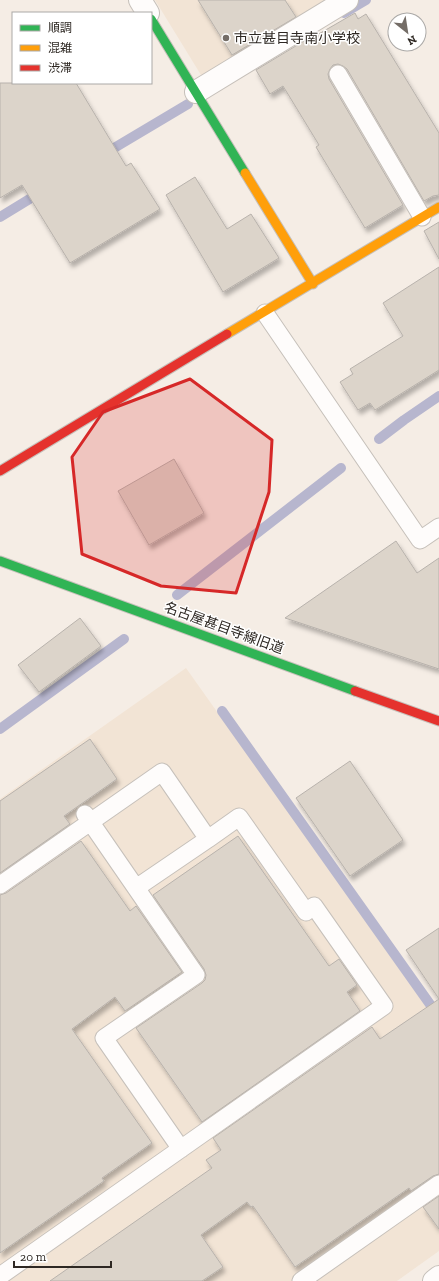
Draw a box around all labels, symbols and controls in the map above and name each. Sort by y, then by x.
legend [12,12,152,84]
north arrow [387,12,427,52]
text: 順調 [48,21,72,35]
place label: 市立甚目寺南小学校 [234,30,360,47]
marker: 市立甚目寺南小学校 [221,33,231,43]
text: N [404,33,419,48]
text: 混雑 [48,41,72,55]
text: 渋滞 [48,61,72,75]
street label: 名古屋甚目寺線旧道 [162,598,286,658]
scale bar [14,1243,111,1269]
text: 20 m [20,1250,47,1264]

